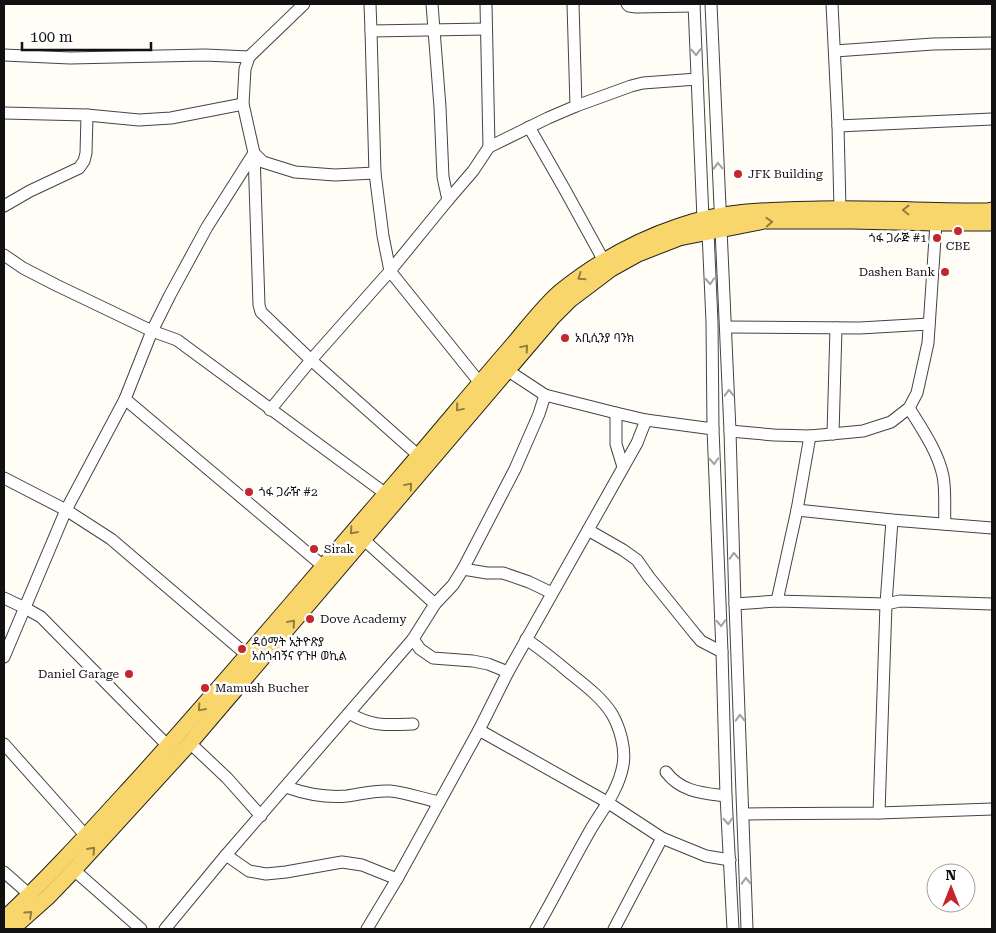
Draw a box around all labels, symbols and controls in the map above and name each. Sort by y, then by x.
scale bar [22,20,151,52]
text: 100 m [30,28,73,46]
one-way arrow [691,49,701,57]
one-way arrow [713,162,724,170]
place label: JFK Building [748,167,823,181]
marker: JFK Building [732,168,744,180]
one-way arrow [902,205,910,215]
one-way arrow [765,216,773,227]
marker: CBE [952,225,964,237]
place label: ጎፋ ጋራጅ #1 [869,231,927,245]
marker: ጎፋ ጋራጅ #1 [931,232,943,244]
place label: CBE [946,239,970,253]
place label: Dashen Bank [859,265,935,279]
marker: Dashen Bank [939,266,951,278]
one-way arrow [577,271,587,280]
one-way arrow [705,278,715,285]
place label: አቢሲንያ ባንክ [575,331,634,345]
marker: አቢሲንያ ባንክ [559,332,571,344]
one-way arrow [519,345,528,354]
one-way arrow [723,389,734,397]
one-way arrow [456,402,464,411]
one-way arrow [709,458,719,465]
one-way arrow [403,482,412,491]
place label: ጎፋ ጋራዥ #2 [259,485,318,499]
marker: ጎፋ ጋራዥ #2 [243,486,255,498]
one-way arrow [350,526,359,535]
place label: Sirak [324,542,355,556]
marker: Sirak [308,543,320,555]
one-way arrow [728,551,739,559]
place label: Dove Academy [320,612,407,626]
marker: Dove Academy [304,613,316,625]
one-way arrow [286,619,295,628]
one-way arrow [716,620,727,628]
place label: ዳዕማት ኢትዮጽያ አስጎብኝና የጉዞ ወኪል [252,635,347,663]
marker: ዳዕማት ኢትዮጽያ አስጎብኝና የጉዞ ወኪል [236,643,248,655]
place label: Daniel Garage [38,667,119,681]
marker: Daniel Garage [123,668,135,680]
place label: Mamush Bucher [215,681,309,695]
marker: Mamush Bucher [199,682,211,694]
one-way arrow [198,702,207,711]
one-way arrow [734,714,745,722]
one-way arrow [722,817,733,825]
one-way arrow [86,846,95,855]
north arrow [926,863,976,913]
text: N [946,867,957,883]
one-way arrow [740,876,751,884]
one-way arrow [24,910,33,919]

